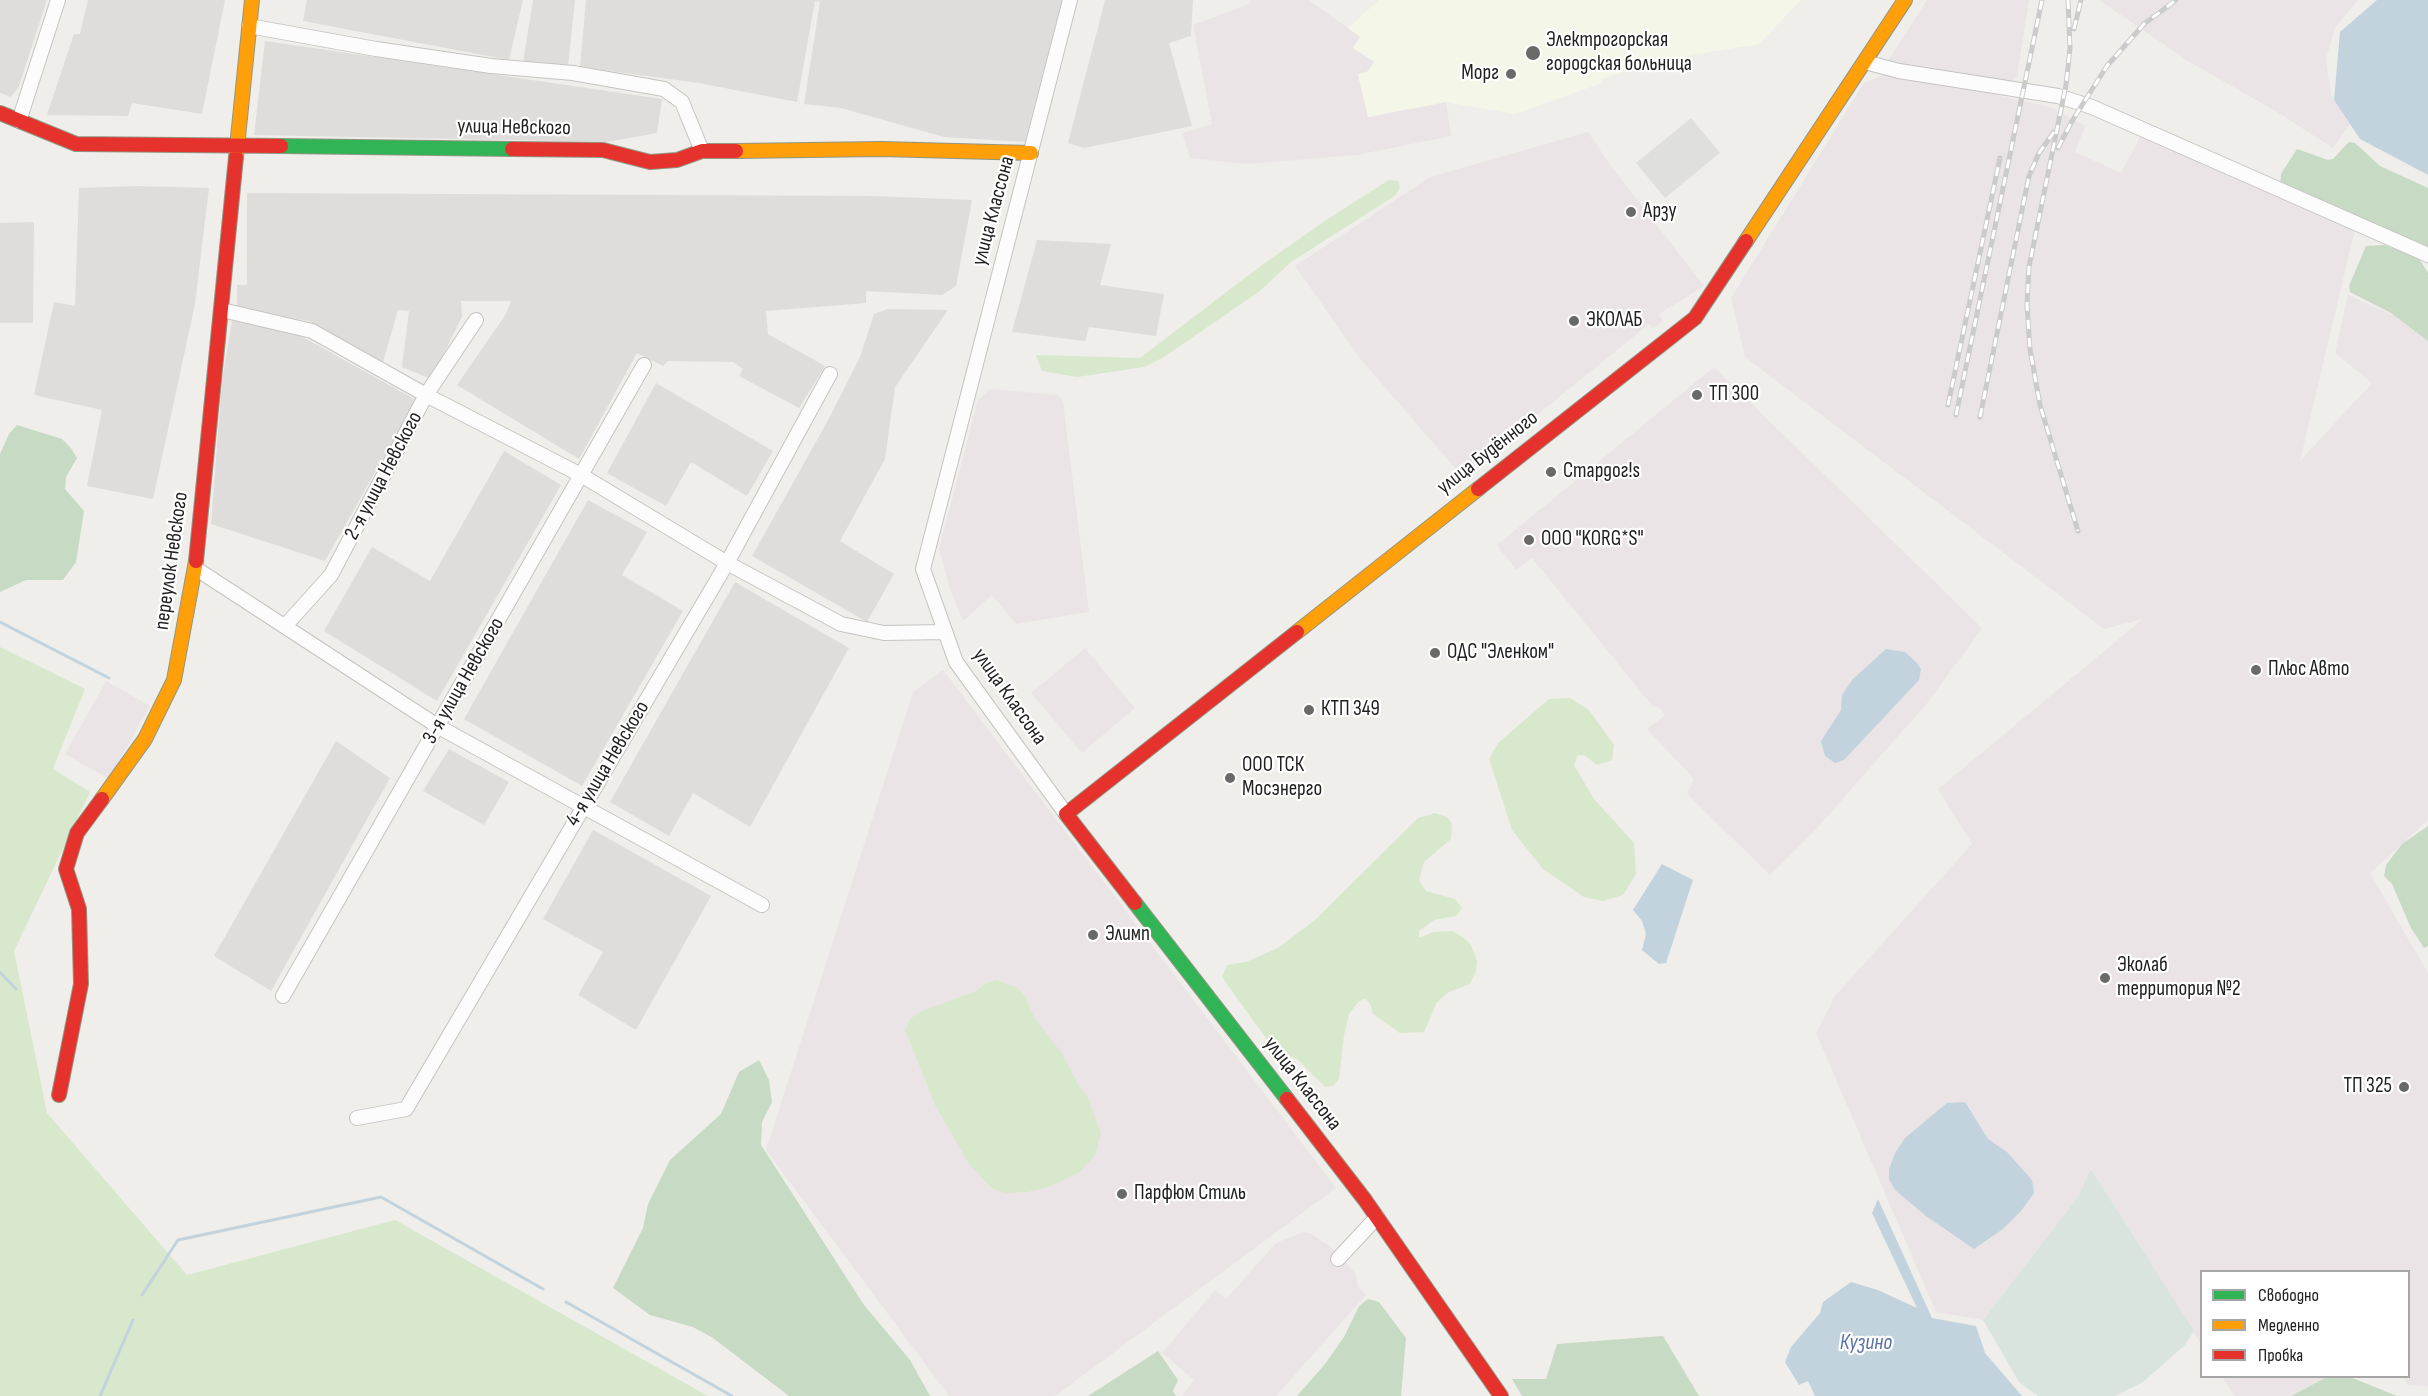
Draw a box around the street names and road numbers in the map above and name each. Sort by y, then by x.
street label: улица Невского [457,114,571,142]
street label: улица Классона [967,154,1021,268]
street label: улица Будённого [1433,406,1543,500]
street label: 2-я улица Невского [340,408,428,544]
street label: переулок Невского [150,490,194,632]
street label: 3-я улица Невского [418,613,510,749]
street label: улица Классона [967,644,1051,750]
street label: 4-я улица Невского [561,697,655,831]
street label: улица Классона [1258,1032,1346,1136]

